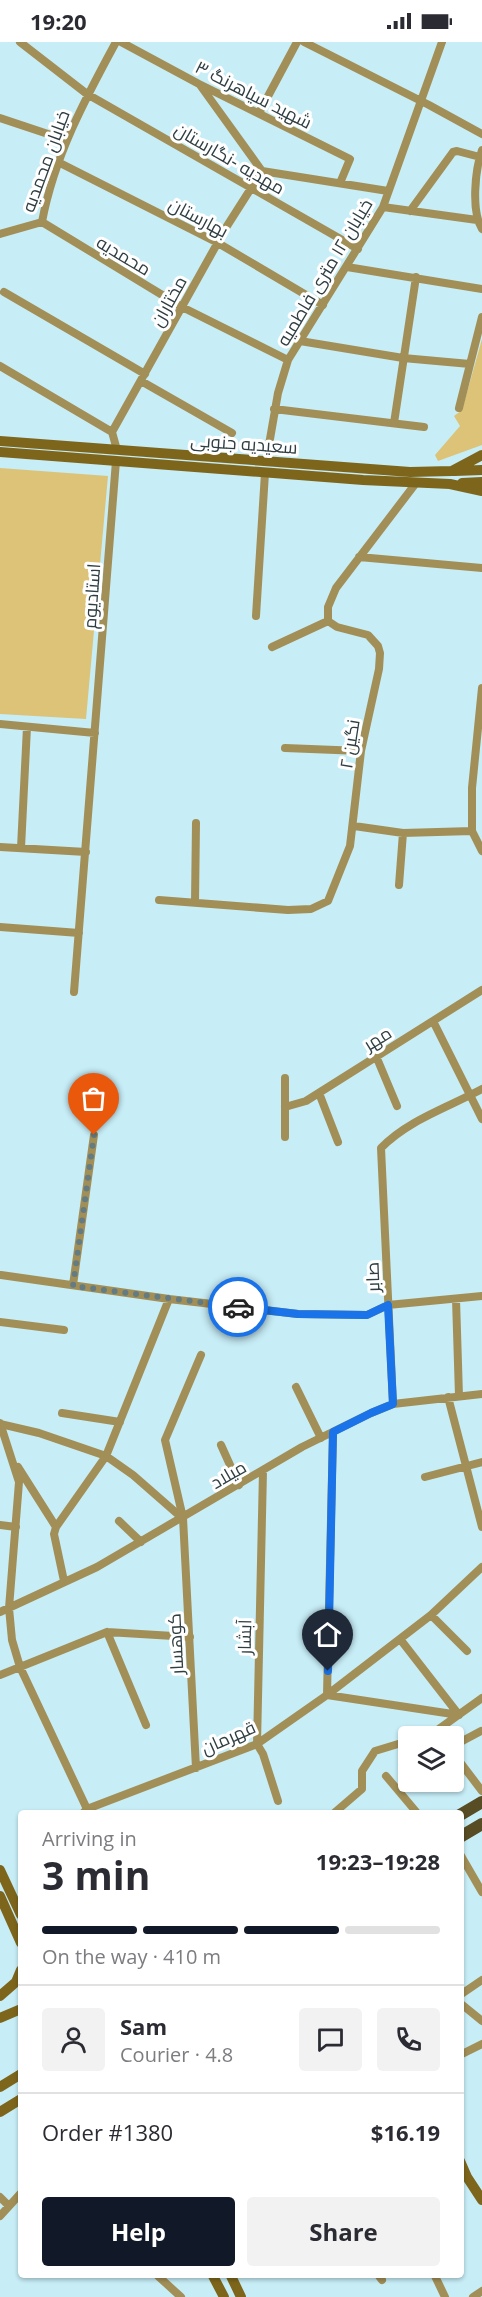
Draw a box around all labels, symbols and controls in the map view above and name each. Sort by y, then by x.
text: 19:20 [30,6,87,36]
street label: شهید سیاهرنگ ۳ [192,54,316,134]
street label: خیابان محمدیه [15,107,75,215]
street label: مهدیه -نگارستان [170,117,290,199]
street label: بهارستان [165,191,233,243]
street label: خیابان ۱۲ متری فاطمیه [271,194,377,350]
street label: محمدیه [92,229,156,281]
street label: مختاران [144,271,192,331]
street label: سعیدیه جنوبی [190,427,298,459]
street label: استادیوم [77,562,106,630]
street label: نگین ۲ [333,718,365,770]
street label: مهر [358,1020,396,1056]
pin [68,1073,119,1135]
icon: bag [77,1082,110,1115]
street label: صابر [359,1261,385,1294]
courier [208,1277,268,1337]
icon: car [222,1291,255,1324]
street label: میلاد [206,1454,250,1494]
pin [302,1609,353,1671]
street label: کوهسار [161,1613,189,1676]
icon: home [311,1618,344,1651]
street label: آبشار [232,1619,256,1656]
street label: قهرمان [197,1714,259,1760]
map controls [398,1726,464,1792]
button: layers [398,1726,464,1792]
text: Arriving in [42,1825,137,1852]
text: 19:23–19:28 [316,1846,440,1876]
text: 3 min [42,1848,150,1901]
text: On the way · 410 m [42,1943,221,1970]
button: person [42,2008,105,2071]
button: chat [299,2008,362,2071]
button: phone [377,2008,440,2071]
text: Sam [120,2011,167,2041]
text: Courier · 4.8 [120,2041,233,2068]
text: Order #1380 [42,2117,173,2147]
text: $16.19 [371,2117,440,2147]
button: Help [42,2197,235,2266]
button: Share [247,2197,440,2266]

